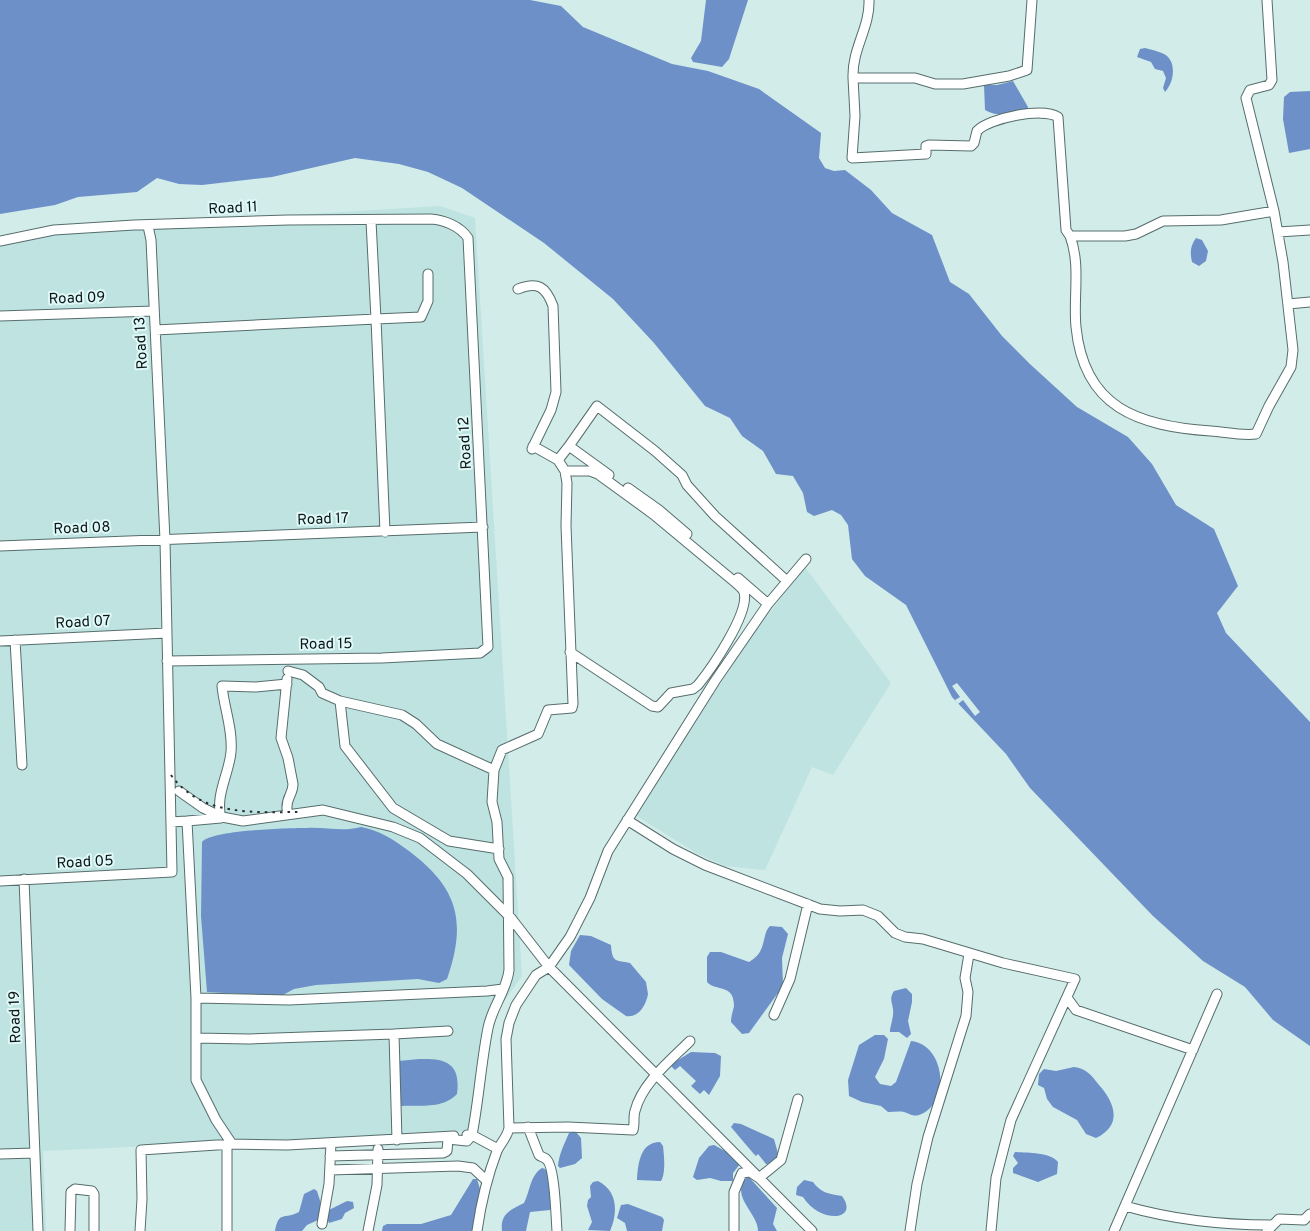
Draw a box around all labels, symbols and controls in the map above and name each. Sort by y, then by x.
street label: Road 11 [208,198,258,220]
street label: Road 09 [48,289,106,309]
street label: Road 13 [131,316,153,370]
street label: Road 12 [455,416,477,470]
street label: Road 17 [297,510,349,530]
street label: Road 08 [53,519,111,539]
street label: Road 07 [55,612,111,634]
street label: Road 15 [299,635,353,655]
street label: Road 05 [56,852,114,874]
street label: Road 19 [6,990,26,1044]

